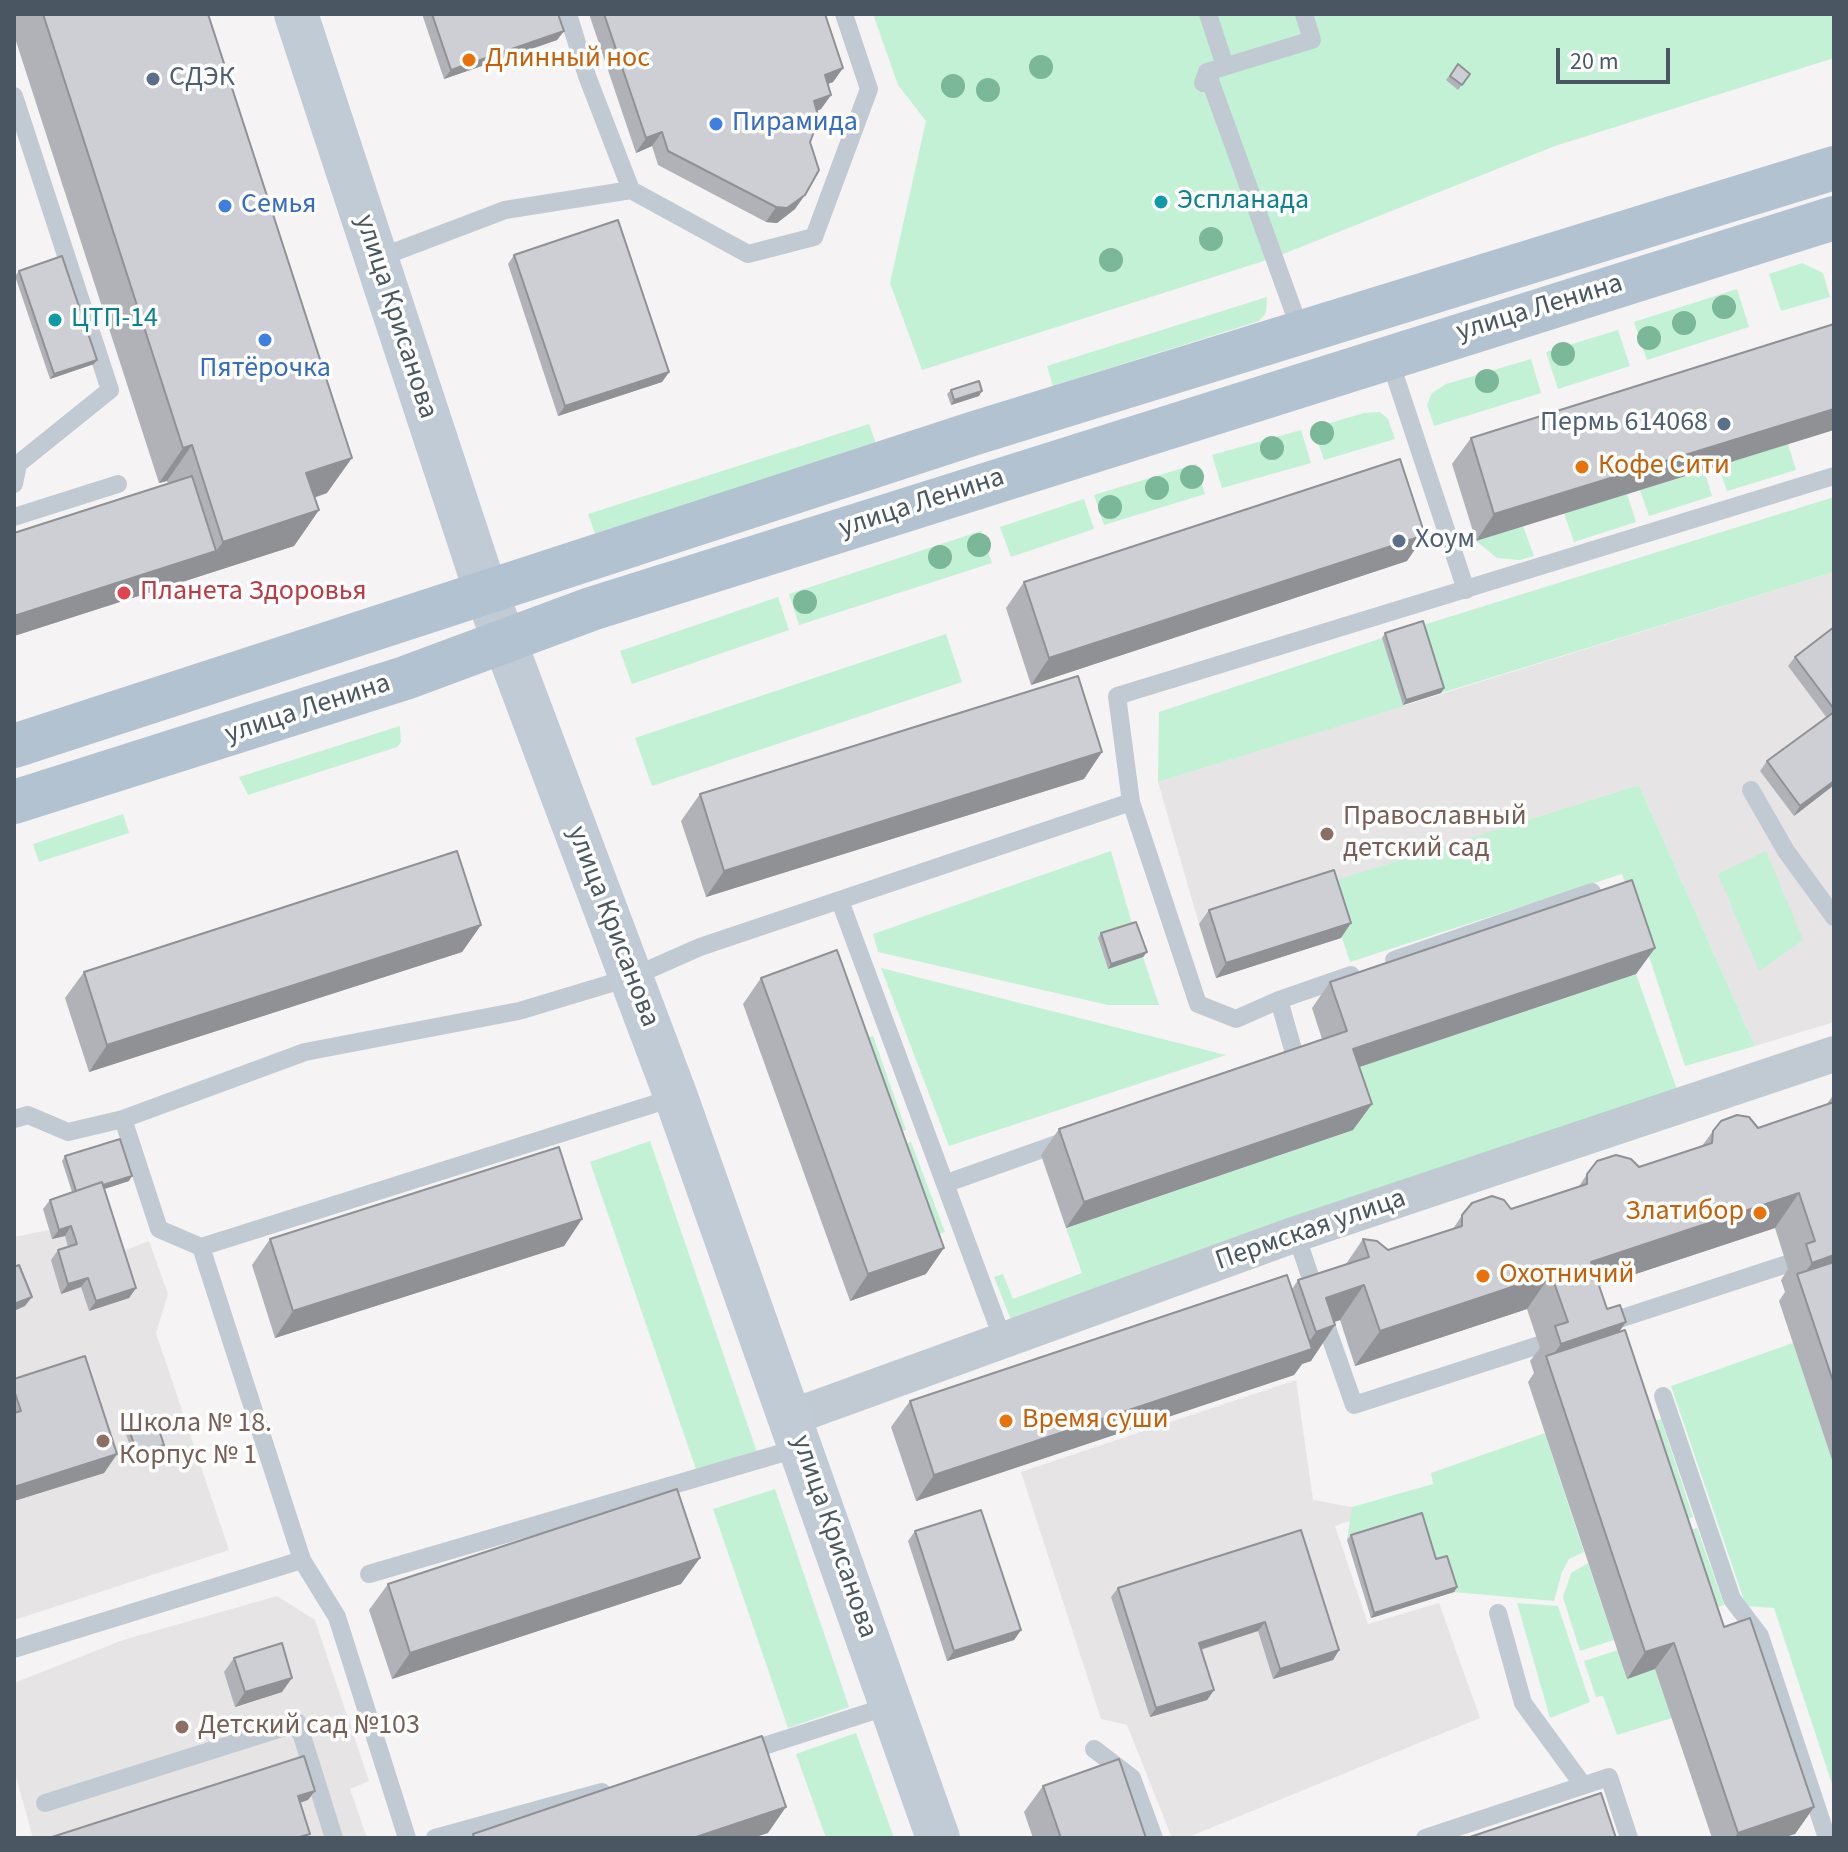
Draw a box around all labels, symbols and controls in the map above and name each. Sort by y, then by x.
scale bar [1560,32,1674,82]
place label: Длинный нос [485,43,650,77]
text: 20 m [1570,44,1619,79]
marker: Длинный нос [460,51,478,69]
place label: СДЭК [169,62,235,96]
marker: СДЭК [144,70,162,88]
place label: Пирамида [732,107,858,141]
marker: Пирамида [707,115,725,133]
place label: Эспланада [1177,185,1309,219]
place label: Семья [241,189,316,223]
marker: Эспланада [1152,193,1170,211]
marker: Семья [216,197,234,215]
street label: улица Крисанова [346,211,444,423]
street label: улица Ленина [1453,268,1627,350]
place label: ЦТП-14 [71,303,158,337]
marker: ЦТП-14 [46,311,64,329]
marker: Пятёрочка [256,331,274,349]
place label: Пятёрочка [199,353,331,387]
place label: Пермь 614068 [1540,407,1708,441]
marker: Пермь 614068 [1715,415,1733,433]
place label: Кофе Сити [1598,450,1730,484]
marker: Кофе Сити [1573,458,1591,476]
street label: улица Ленина [835,461,1009,547]
place label: Хоум [1415,524,1475,558]
marker: Хоум [1390,532,1408,550]
place label: Планета Здоровья [140,576,367,610]
marker: Планета Здоровья [115,584,133,602]
street label: улица Ленина [221,667,395,753]
place label: Православный детский сад [1343,801,1526,867]
street label: улица Крисанова [558,822,666,1032]
marker: Православный детский сад [1318,825,1336,843]
street label: Пермская улица [1211,1183,1411,1279]
place label: Златибор [1625,1196,1744,1230]
marker: Златибор [1751,1204,1769,1222]
place label: Охотничий [1499,1259,1634,1293]
marker: Охотничий [1474,1267,1492,1285]
place label: Время суши [1022,1404,1168,1438]
place label: Школа № 18. Корпус № 1 [119,1408,272,1474]
marker: Время суши [997,1412,1015,1430]
street label: улица Крисанова [783,1431,883,1643]
marker: Школа № 18. Корпус № 1 [94,1432,112,1450]
place label: Детский сад №103 [198,1710,420,1744]
marker: Детский сад №103 [173,1718,191,1736]

